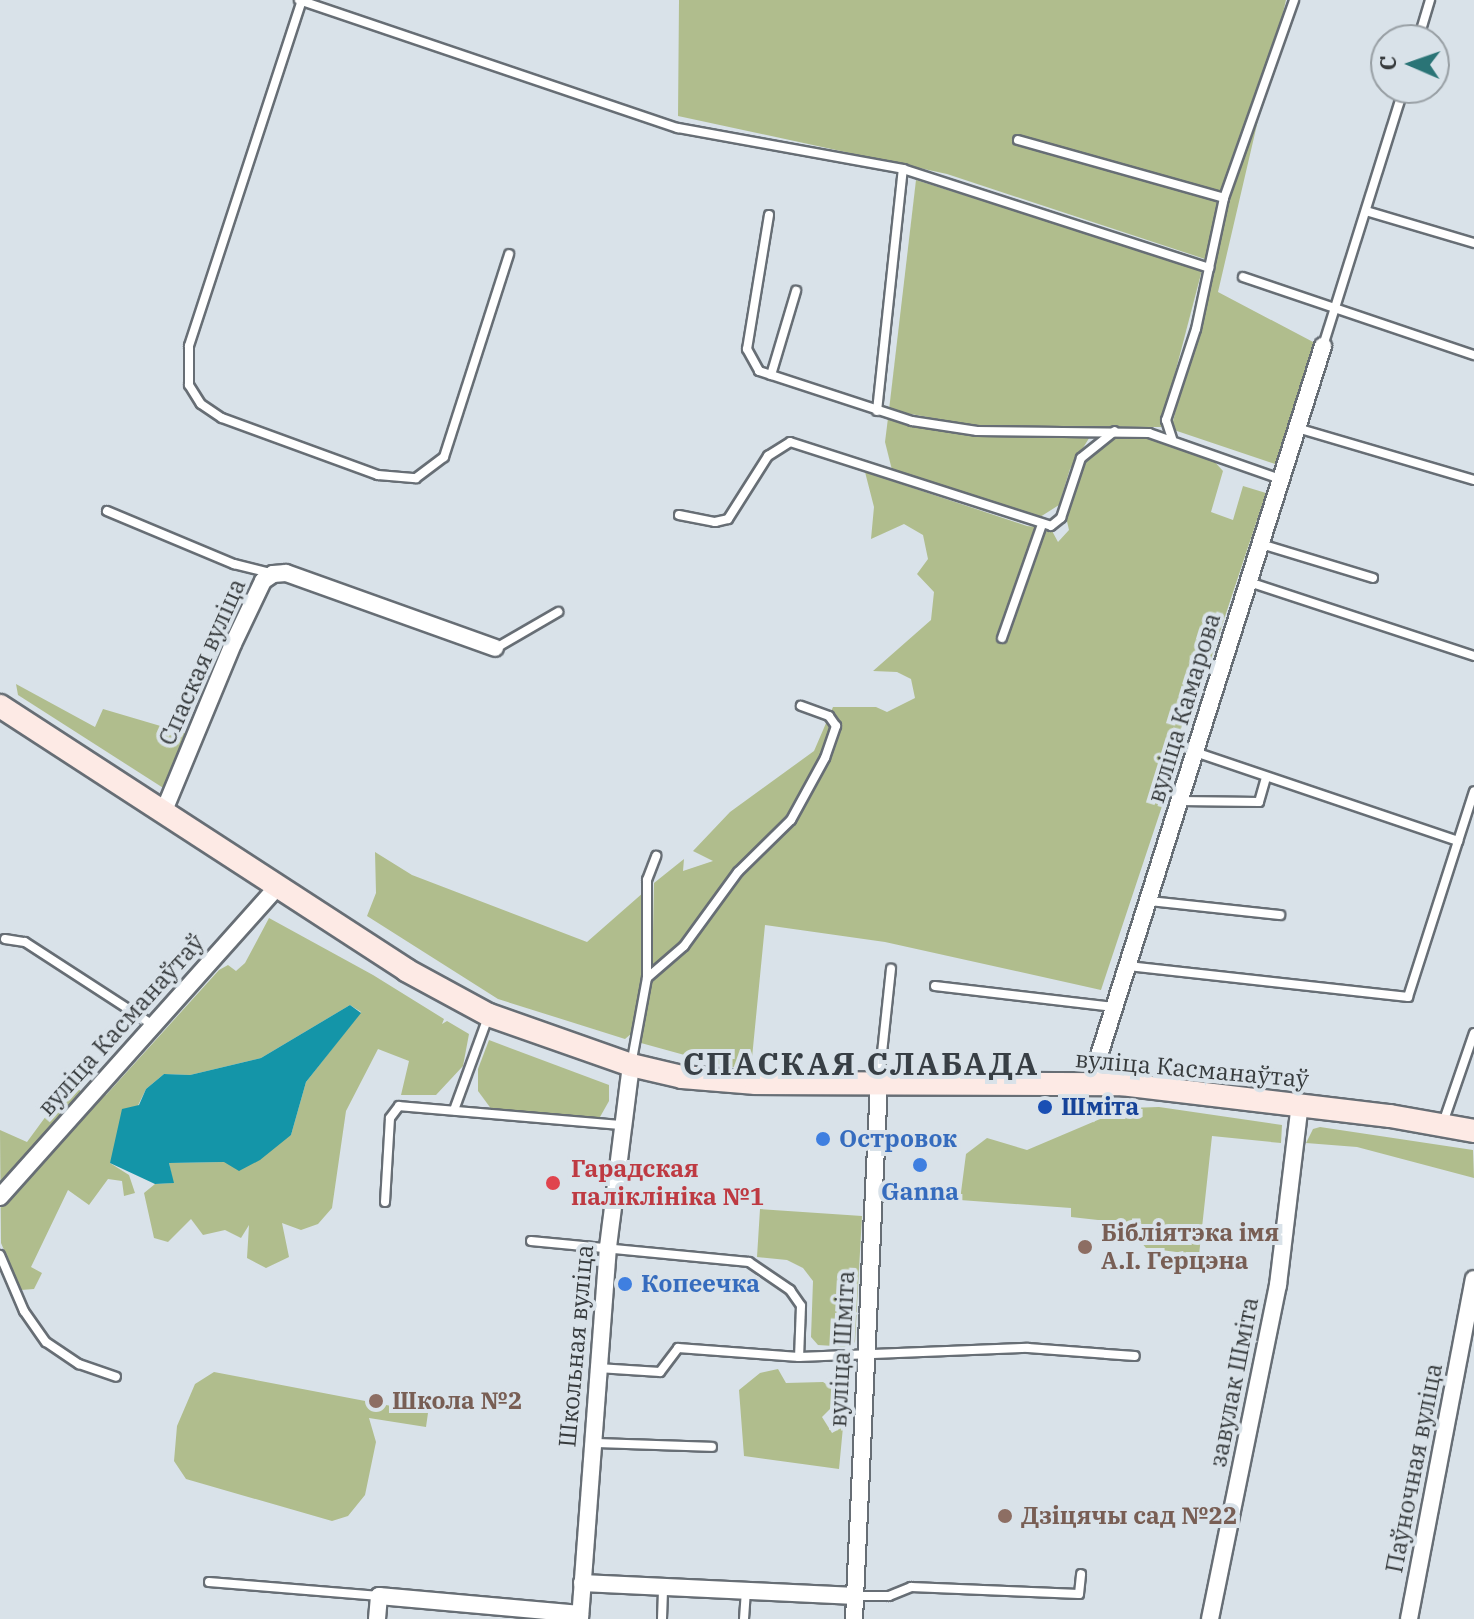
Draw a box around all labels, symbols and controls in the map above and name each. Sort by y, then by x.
north arrow [1370,24,1450,104]
text: С [1373,55,1402,71]
street label: Спаская вуліца [152,574,252,750]
street label: вуліца Камарова [1141,610,1227,806]
street label: вуліца Касманаўтаў [32,928,210,1122]
district label: СПАСКАЯ СЛАБАДА [683,1044,1039,1082]
street label: вуліца Касманаўтаў [1074,1044,1310,1094]
place label: Шміта [1061,1093,1139,1121]
marker: Шміта [1036,1098,1054,1116]
place label: Островок [839,1125,957,1153]
marker: Островок [814,1130,832,1148]
place label: Гарадская паліклініка №1 [571,1155,764,1211]
marker: Ganna [911,1156,929,1174]
marker: Гарадская паліклініка №1 [542,1172,564,1194]
place label: Ganna [881,1178,959,1206]
place label: Бібліятэка імя А.І. Герцэна [1101,1219,1279,1275]
marker: Бібліятэка імя А.І. Герцэна [1076,1238,1094,1256]
street label: Школьная вуліца [553,1244,599,1448]
place label: Копеечка [641,1270,760,1298]
street label: вуліца Шміта [824,1270,860,1428]
marker: Копеечка [616,1275,634,1293]
street label: завулак Шміта [1203,1295,1265,1469]
street label: Паўночная вуліца [1380,1361,1448,1575]
place label: Школа №2 [392,1387,522,1415]
marker: Школа №2 [367,1392,385,1410]
place label: Дзіцячы сад №22 [1021,1502,1237,1530]
marker: Дзіцячы сад №22 [996,1507,1014,1525]

